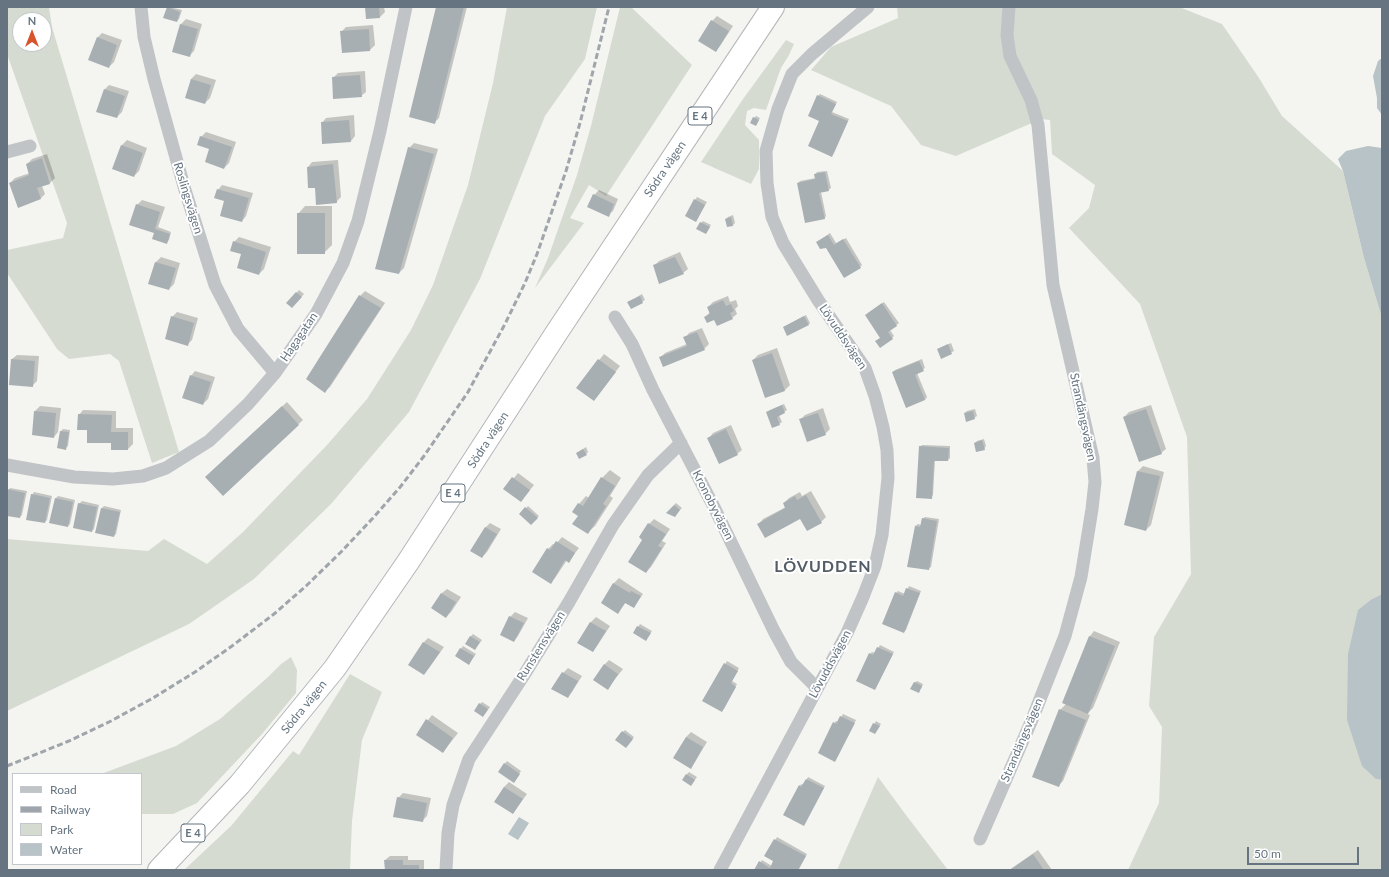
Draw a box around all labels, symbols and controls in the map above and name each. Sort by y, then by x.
north arrow [12,12,52,52]
text: N [28,14,36,27]
road number: E 4 [688,107,712,125]
street label: Södra vägen [641,138,689,200]
street label: Roslingsvägen [170,160,206,236]
street label: Lövuddsvägen [816,302,870,372]
street label: Hagagatan [277,310,321,364]
street label: Strandängsvägen [1067,372,1099,462]
street label: Södra vägen [464,409,512,471]
street label: Kronobyvägen [689,468,737,542]
road number: E 4 [441,484,465,502]
district label: LÖVUDDEN [774,557,872,577]
street label: Runstensvägen [514,608,568,684]
street label: Lövuddsvägen [806,628,854,700]
street label: Södra vägen [278,677,330,737]
street label: Strandängsvägen [998,696,1046,784]
legend [12,773,142,865]
text: Road [50,782,77,797]
text: Railway [50,802,90,817]
text: Park [50,822,73,837]
road number: E 4 [181,824,205,842]
scale bar [1249,839,1361,865]
text: Water [50,842,83,857]
text: 50 m [1254,846,1281,861]

